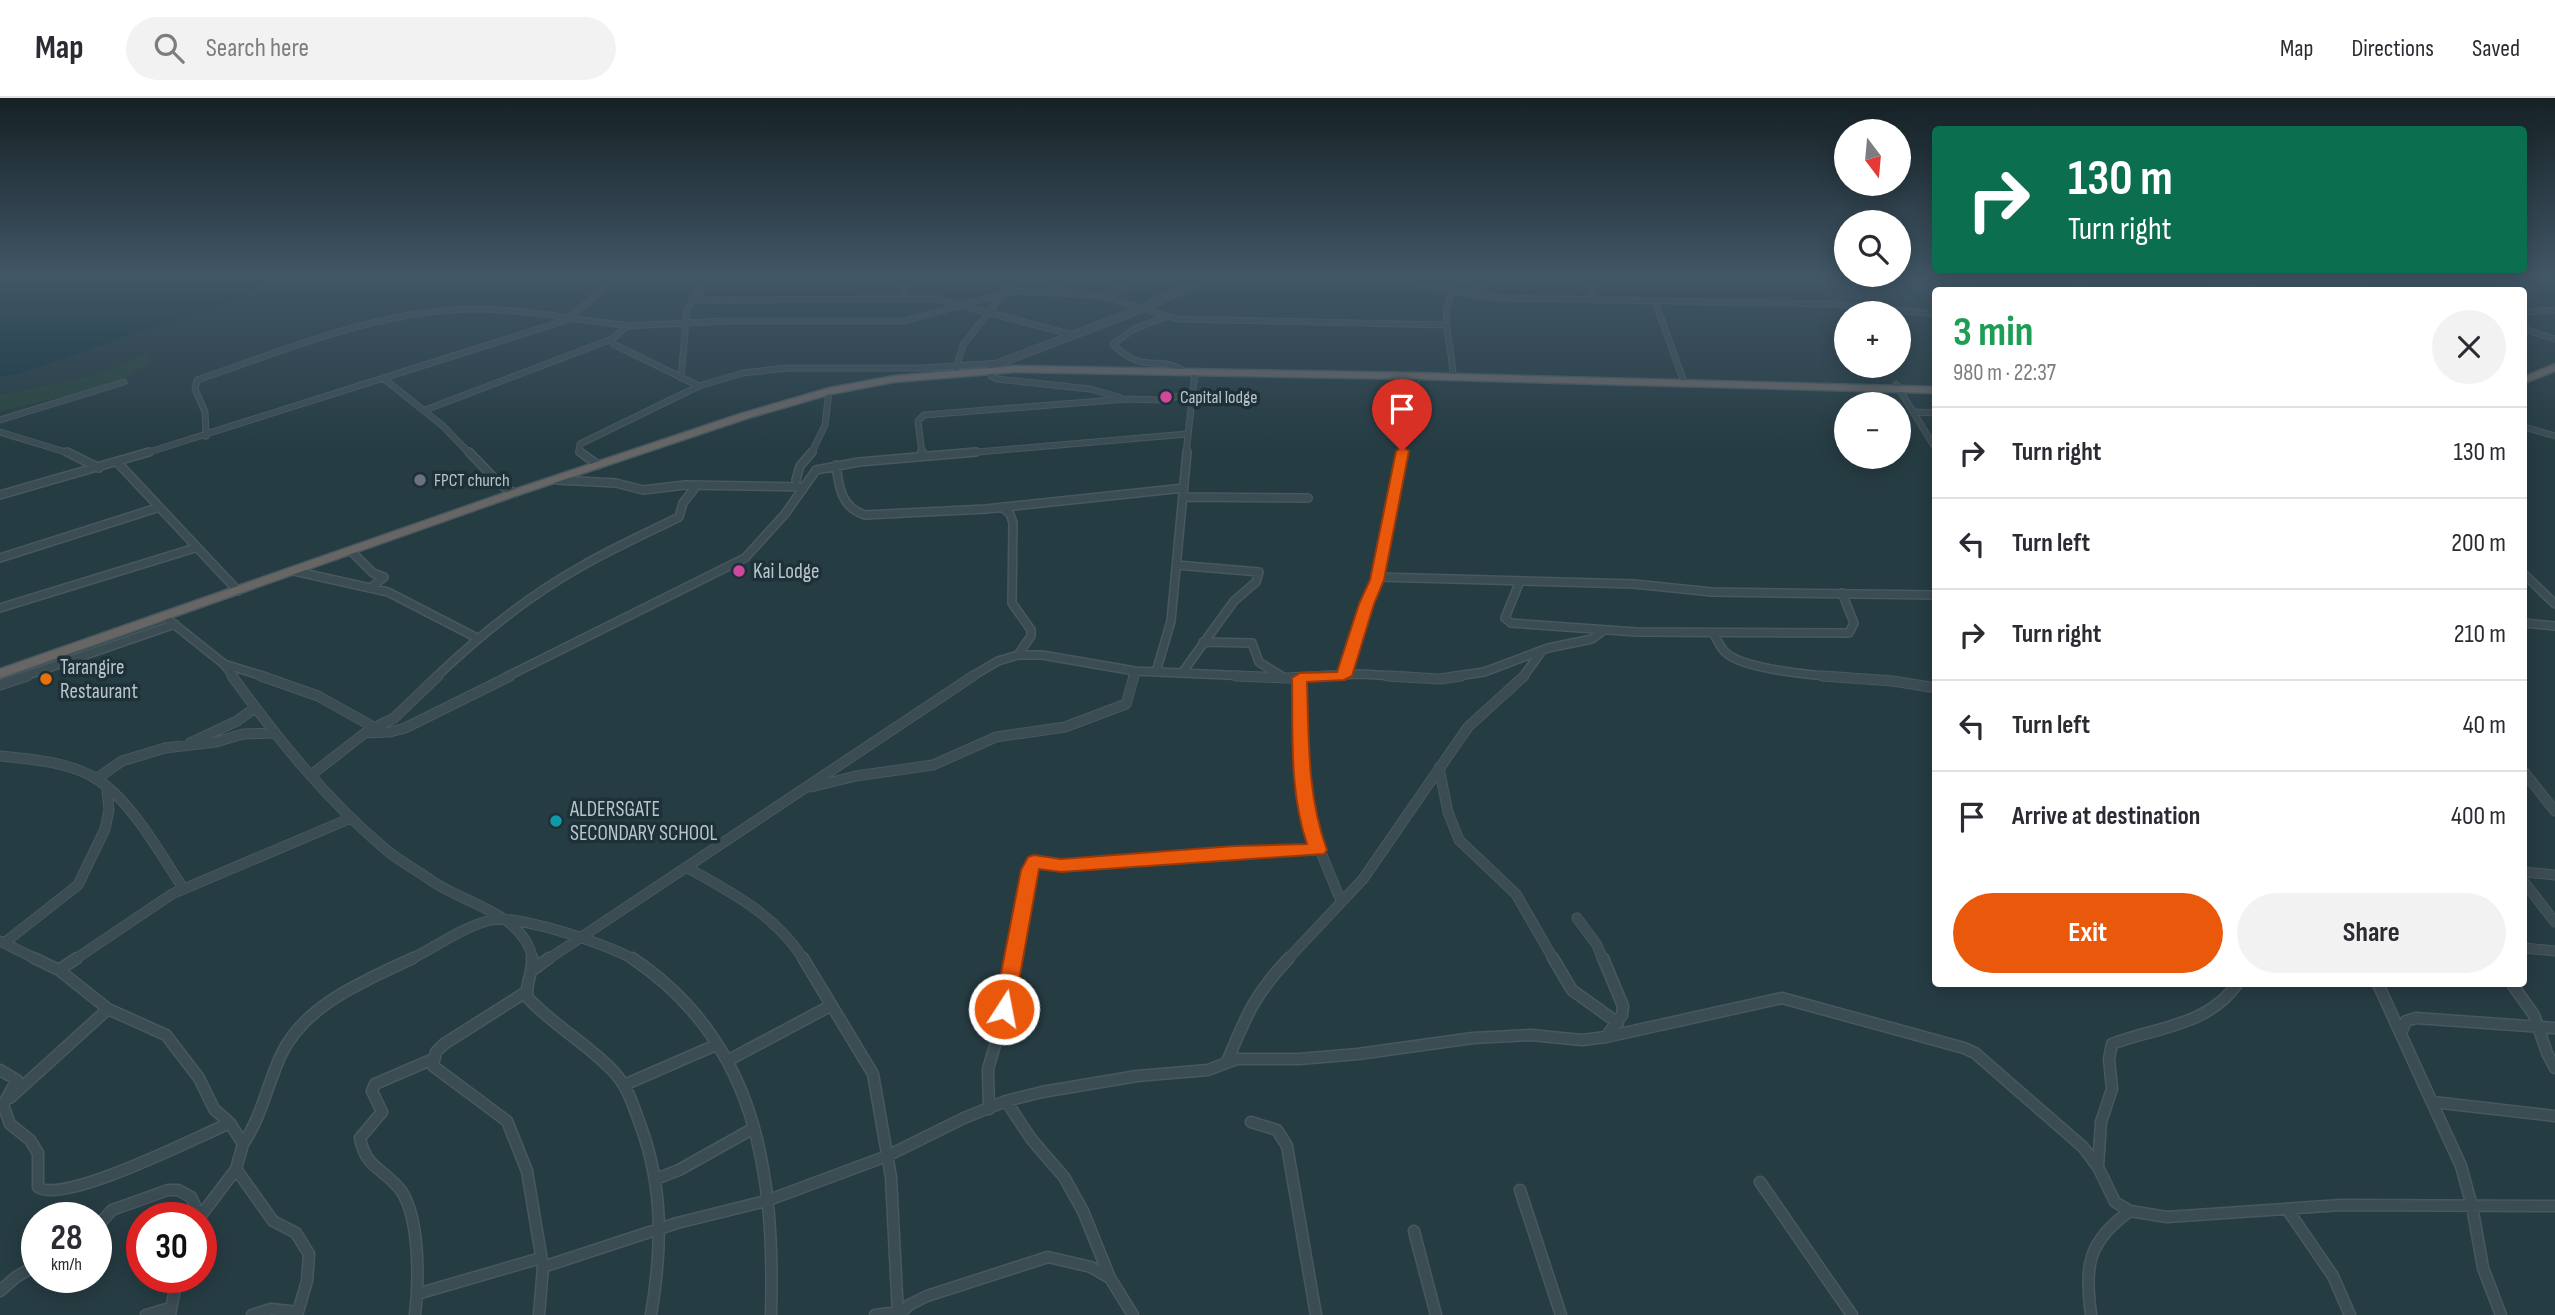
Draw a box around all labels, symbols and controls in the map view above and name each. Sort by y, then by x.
search box [126,17,616,80]
text: Map [35,28,84,68]
icon: search [150,29,188,67]
text: Search here [206,33,309,64]
text: Map [2280,34,2313,63]
text: Directions [2351,34,2434,63]
text: Saved [2472,34,2520,63]
north arrow [1834,119,1911,196]
map controls [1834,119,1911,469]
text: 130 m [2068,150,2173,209]
icon: right [1953,154,2044,245]
button: search [1834,210,1911,287]
text: Turn right [2068,210,2172,249]
button: + [1834,301,1911,378]
text: 3 min [1953,307,2033,358]
button: close [2432,310,2506,384]
text: 980 m · 22:37 [1953,359,2056,387]
pin [1372,379,1432,451]
place label: Capital lodge [1180,387,1257,408]
marker: Capital lodge [1158,389,1174,405]
icon: arrive [1383,390,1421,428]
button: − [1834,392,1911,469]
icon: right [1953,434,1991,472]
text: Turn right [2012,437,2101,468]
text: 130 m [2454,437,2506,468]
place label: FPCT church [434,470,510,491]
marker: FPCT church [412,472,428,488]
icon: left [1953,525,1991,563]
text: Turn left [2012,528,2090,559]
text: 200 m [2451,528,2506,559]
place label: Kai Lodge [753,559,819,584]
marker: Kai Lodge [731,563,747,579]
icon: right [1953,616,1991,654]
text: Turn right [2012,619,2101,650]
text: 210 m [2454,619,2506,650]
place label: Tarangire Restaurant [60,655,138,704]
marker: Tarangire Restaurant [38,671,54,687]
icon: left [1953,707,1991,745]
text: Turn left [2012,710,2090,741]
text: 40 m [2463,710,2506,741]
place label: ALDERSGATE SECONDARY SCHOOL [569,797,718,846]
icon: arrive [1953,798,1991,836]
text: Arrive at destination [2012,801,2200,832]
text: 400 m [2451,801,2506,832]
marker: ALDERSGATE SECONDARY SCHOOL [548,813,564,829]
button: Exit [1953,893,2223,973]
button: Share [2237,893,2506,973]
position arrow [967,972,1041,1046]
speed limit sign: 30 [126,1202,217,1293]
text: 28 [51,1217,82,1260]
text: km/h [51,1254,82,1275]

